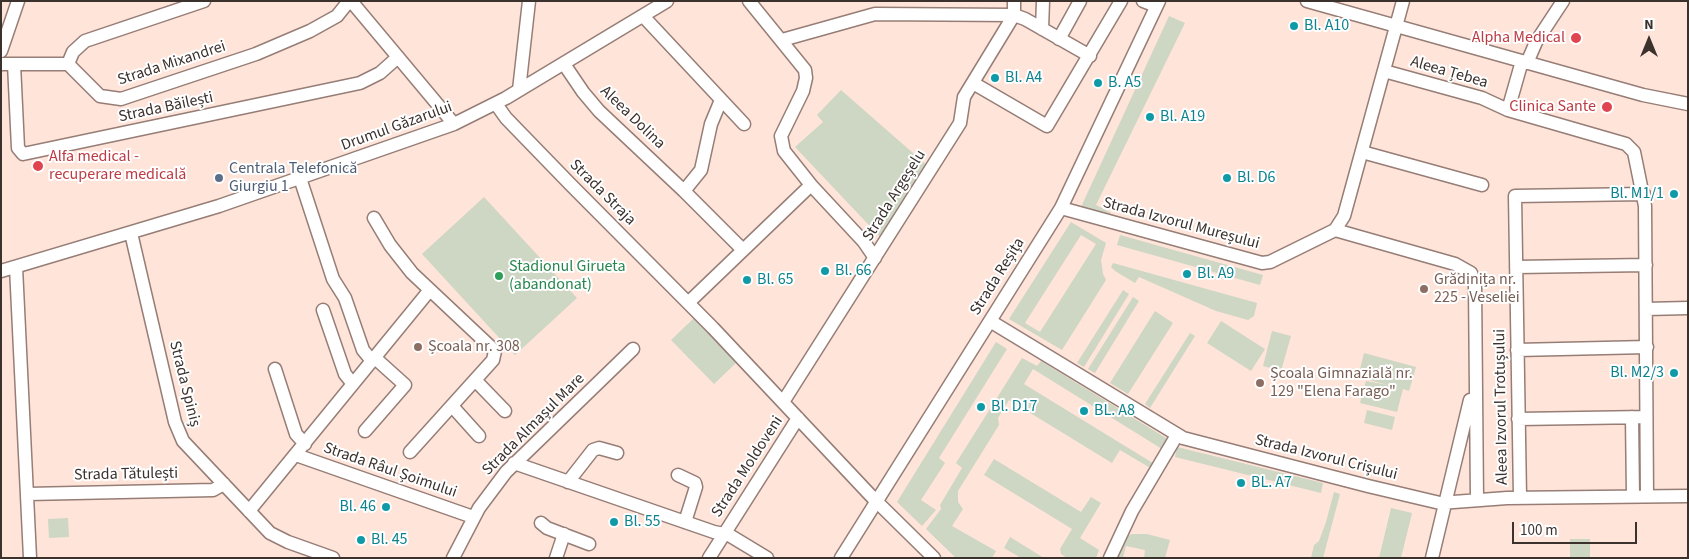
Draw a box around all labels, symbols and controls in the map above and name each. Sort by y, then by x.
north arrow [1624,15,1674,65]
text: N [1644,15,1654,35]
place label: Bl. A10 [1304,16,1349,36]
marker: Bl. A10 [1288,20,1300,32]
place label: Alpha Medical [1472,28,1565,48]
marker: Alpha Medical [1569,31,1583,45]
street label: Strada Mixandrei [116,37,228,91]
street label: Aleea Țebea [1408,53,1490,93]
place label: Bl. A4 [1005,68,1042,88]
marker: Bl. A4 [989,72,1001,84]
place label: B. A5 [1108,73,1141,93]
marker: B. A5 [1092,77,1104,89]
street label: Aleea Dolina [595,82,669,154]
street label: Strada Băilești [117,89,215,127]
place label: Clinica Sante [1509,97,1596,117]
street label: Drumul Găzarului [339,98,455,156]
marker: Clinica Sante [1600,100,1614,114]
place label: Bl. A19 [1160,107,1205,127]
marker: Bl. A19 [1144,111,1156,123]
place label: Alfa medical - recuperare medicală [49,147,186,185]
street label: Strada Argeșelu [859,147,931,245]
street label: Strada Straja [565,156,639,230]
marker: Alfa medical - recuperare medicală [31,159,45,173]
place label: Centrala Telefonică Giurgiu 1 [229,159,357,197]
place label: Bl. D6 [1237,168,1275,188]
marker: Centrala Telefonică Giurgiu 1 [213,172,225,184]
marker: Bl. D6 [1221,172,1233,184]
place label: Bl. M1/1 [1610,184,1664,204]
marker: Bl. M1/1 [1668,188,1680,200]
street label: Strada Izvorul Mureșului [1101,194,1261,254]
street label: Strada Reșița [967,235,1029,319]
place label: Stadionul Girueta (abandonat) [509,257,625,295]
place label: Bl. 66 [835,261,872,281]
place label: Bl. A9 [1197,264,1234,284]
marker: Bl. 66 [819,265,831,277]
marker: Bl. A9 [1181,268,1193,280]
marker: Stadionul Girueta (abandonat) [493,270,505,282]
place label: Bl. 65 [757,270,794,290]
place label: Grădinița nr. 225 - Veseliei [1434,270,1520,308]
marker: Bl. 65 [741,274,753,286]
marker: Grădinița nr. 225 - Veseliei [1418,283,1430,295]
street label: Aleea Izvorul Trotușului [1491,329,1513,485]
place label: Școala nr. 308 [428,337,520,357]
street label: Strada Spiniș [164,339,204,429]
marker: Școala nr. 308 [412,341,424,353]
place label: Bl. M2/3 [1610,363,1664,383]
place label: Școala Gimnazială nr. 129 "Elena Farago" [1270,364,1413,402]
marker: Bl. M2/3 [1668,367,1680,379]
street label: Strada Almașul Mare [479,370,589,480]
marker: Școala Gimnazială nr. 129 "Elena Farago" [1254,377,1266,389]
place label: Bl. D17 [991,397,1037,417]
marker: Bl. D17 [975,401,987,413]
place label: BL. A8 [1094,401,1135,421]
marker: BL. A8 [1078,405,1090,417]
street label: Strada Moldoveni [708,413,788,521]
street label: Strada Izvorul Crișului [1253,431,1399,485]
street label: Strada Râul Șoimului [321,439,459,503]
street label: Strada Tătulești [74,464,178,486]
place label: BL. A7 [1251,473,1292,493]
marker: BL. A7 [1235,477,1247,489]
place label: Bl. 46 [339,497,376,517]
marker: Bl. 46 [380,501,392,513]
place label: Bl. 55 [624,512,661,532]
scale bar [1514,512,1639,544]
marker: Bl. 55 [608,516,620,528]
text: 100 m [1520,520,1558,541]
place label: Bl. 45 [371,530,408,550]
marker: Bl. 45 [355,534,367,546]

